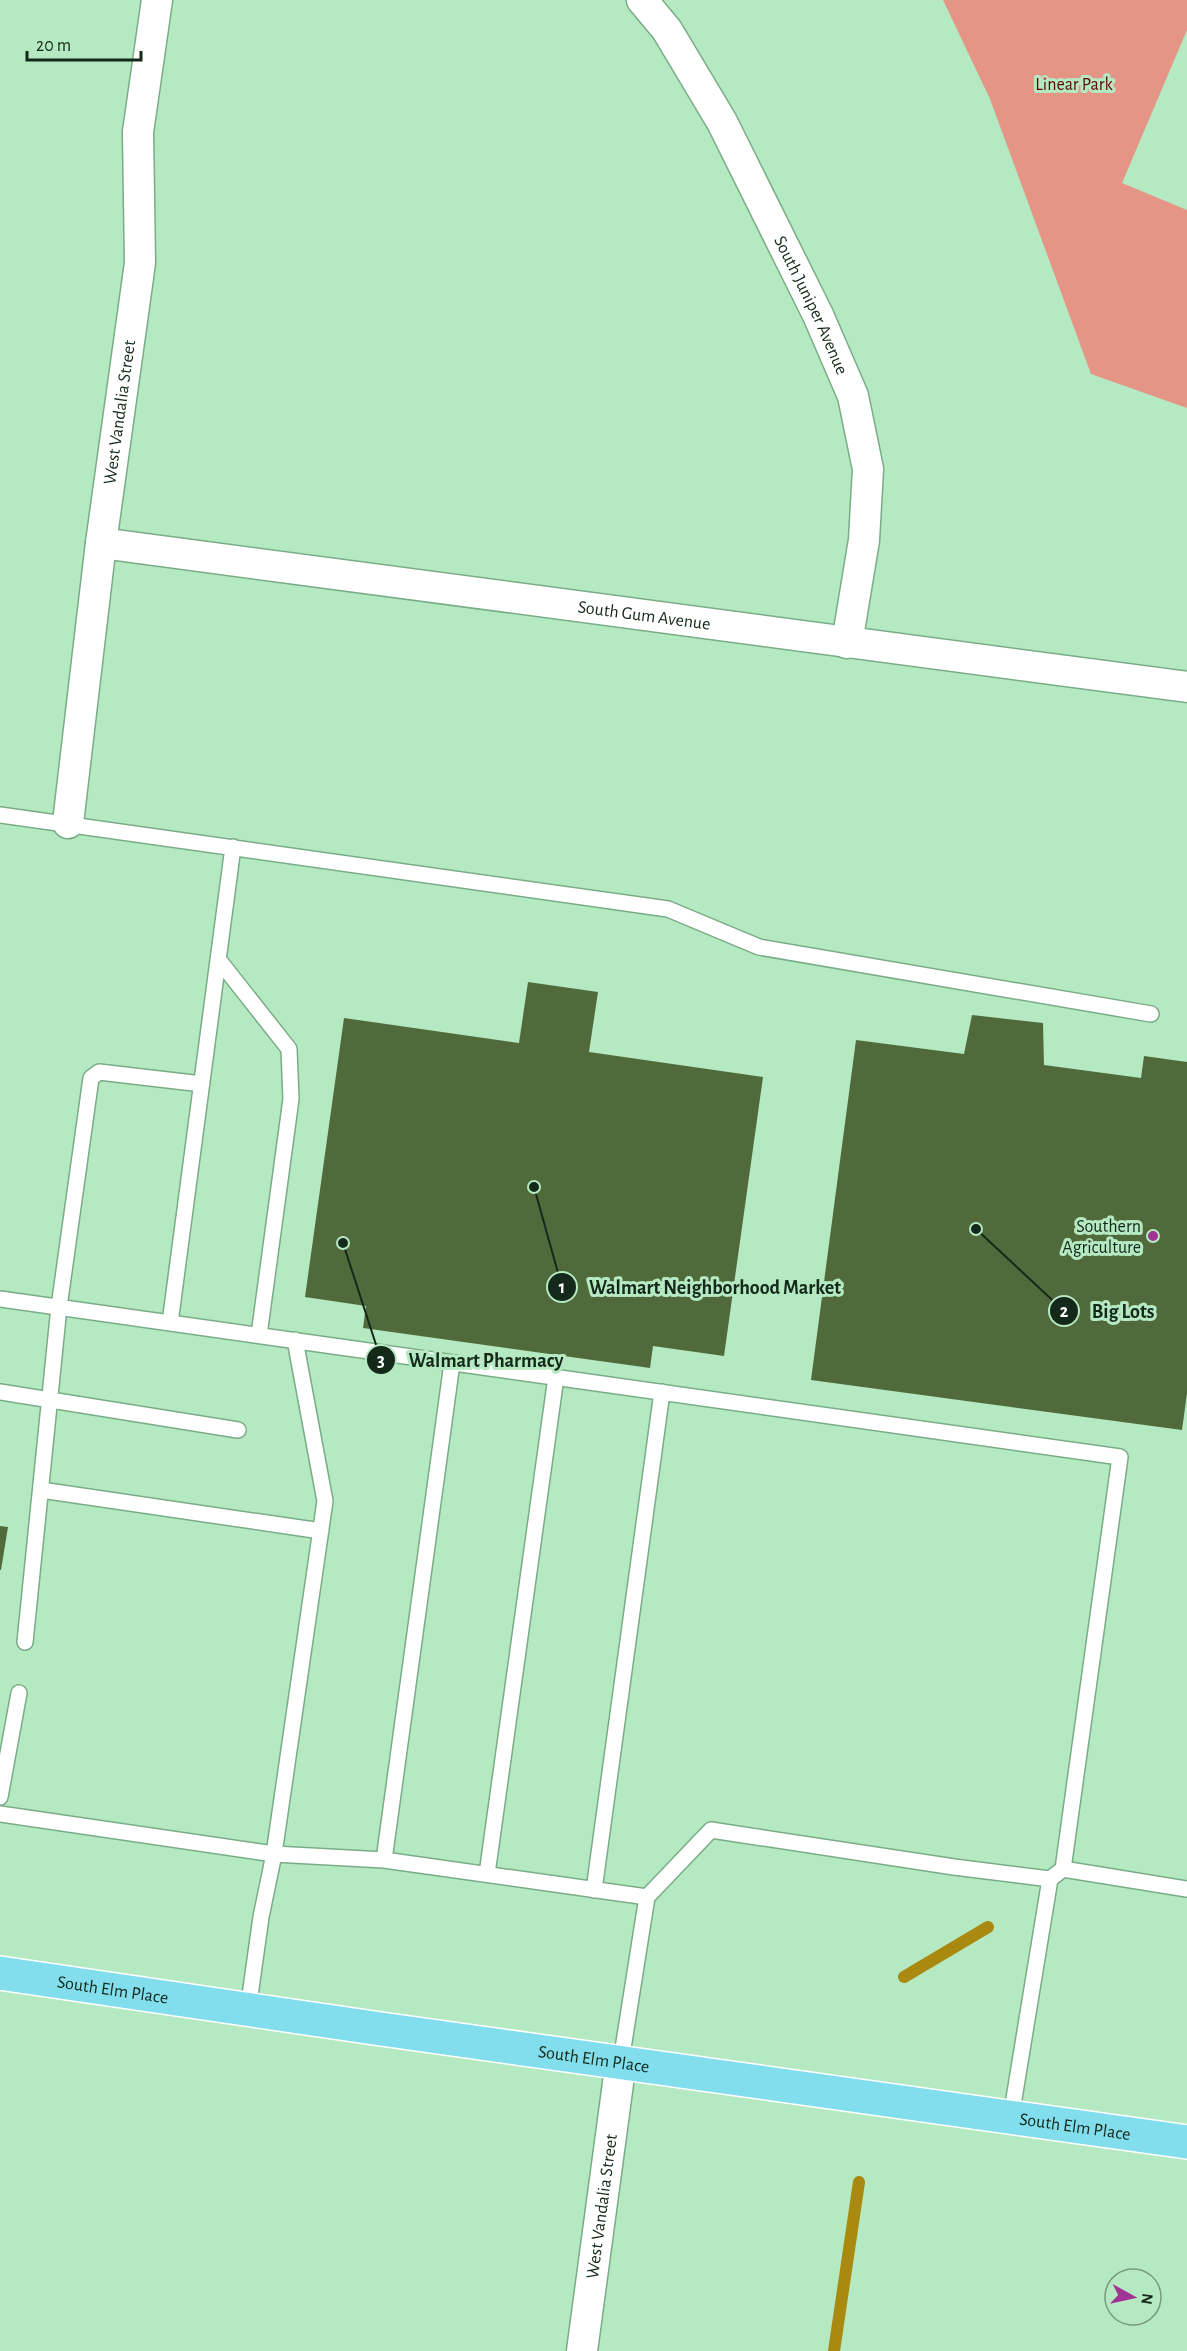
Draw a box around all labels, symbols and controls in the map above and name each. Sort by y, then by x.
scale bar [27,24,141,62]
text: 20 m [36,37,71,55]
park label: Linear Park [1035,76,1113,94]
street label: South Juniper Avenue [770,233,851,378]
street label: West Vandalia Street [101,339,139,486]
street label: South Gum Avenue [577,598,712,634]
place label: Southern Agriculture [1062,1218,1141,1257]
marker: Southern Agriculture [1146,1229,1160,1243]
callout: Walmart Neighborhood Market [547,1268,853,1306]
text: Walmart Neighborhood Market [589,1278,841,1298]
text: 1 [559,1279,565,1297]
callout: Big Lots [1049,1292,1166,1330]
text: Big Lots [1092,1302,1155,1322]
text: 2 [1060,1303,1069,1321]
callout: Walmart Pharmacy [366,1341,575,1379]
text: Walmart Pharmacy [409,1351,563,1371]
text: 3 [377,1352,385,1370]
street label: South Elm Place [56,1974,169,2008]
street label: South Elm Place [537,2043,650,2077]
street label: South Elm Place [1018,2111,1132,2144]
street label: West Vandalia Street [584,2133,621,2280]
north arrow [1103,2267,1163,2327]
text: N [1138,2292,1156,2306]

